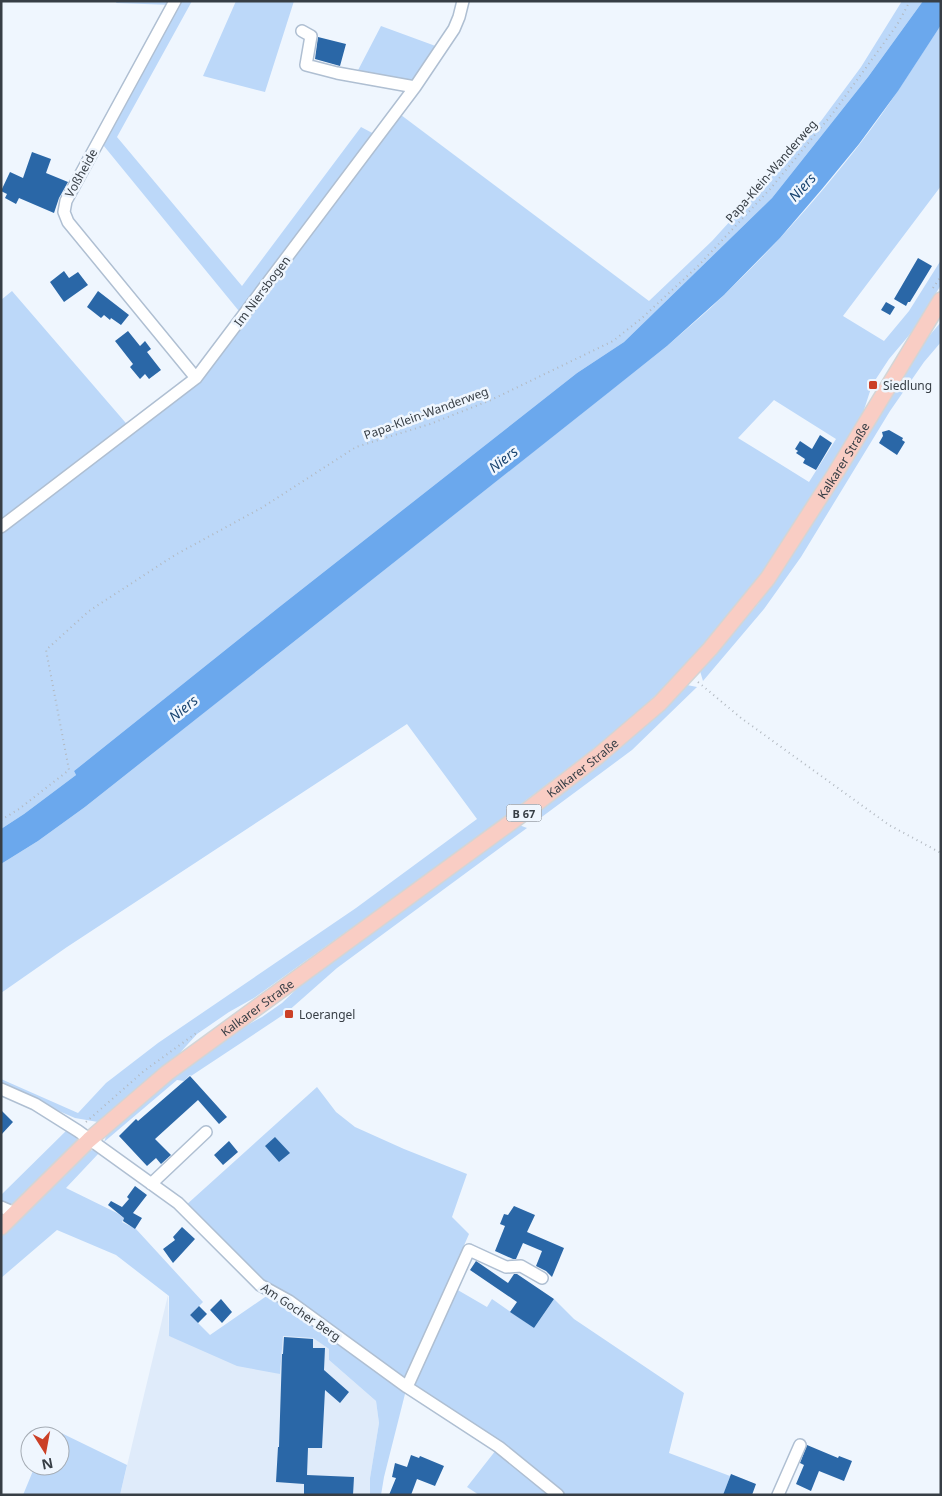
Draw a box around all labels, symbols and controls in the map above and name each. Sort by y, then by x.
street label: Papa-Klein-Wanderweg [721,116,821,226]
street label: Voßheide [61,145,101,200]
water label: Niers [784,169,820,205]
street label: Im Niersbogen [230,252,294,330]
place label: Siedlung [883,377,932,394]
marker: Siedlung [867,379,879,391]
street label: Papa-Klein-Wanderweg [361,383,491,443]
street label: Kalkarer Straße [813,419,873,502]
water label: Niers [484,442,522,476]
water label: Niers [165,691,201,725]
street label: Kalkarer Straße [543,734,622,801]
road number: B 67 [506,804,542,821]
street label: Kalkarer Straße [217,975,297,1040]
place label: Loerangel [299,1006,355,1023]
marker: Loerangel [283,1008,295,1020]
street label: Am Gocher Berg [258,1279,344,1345]
north arrow [20,1426,70,1476]
text: N [40,1454,55,1475]

